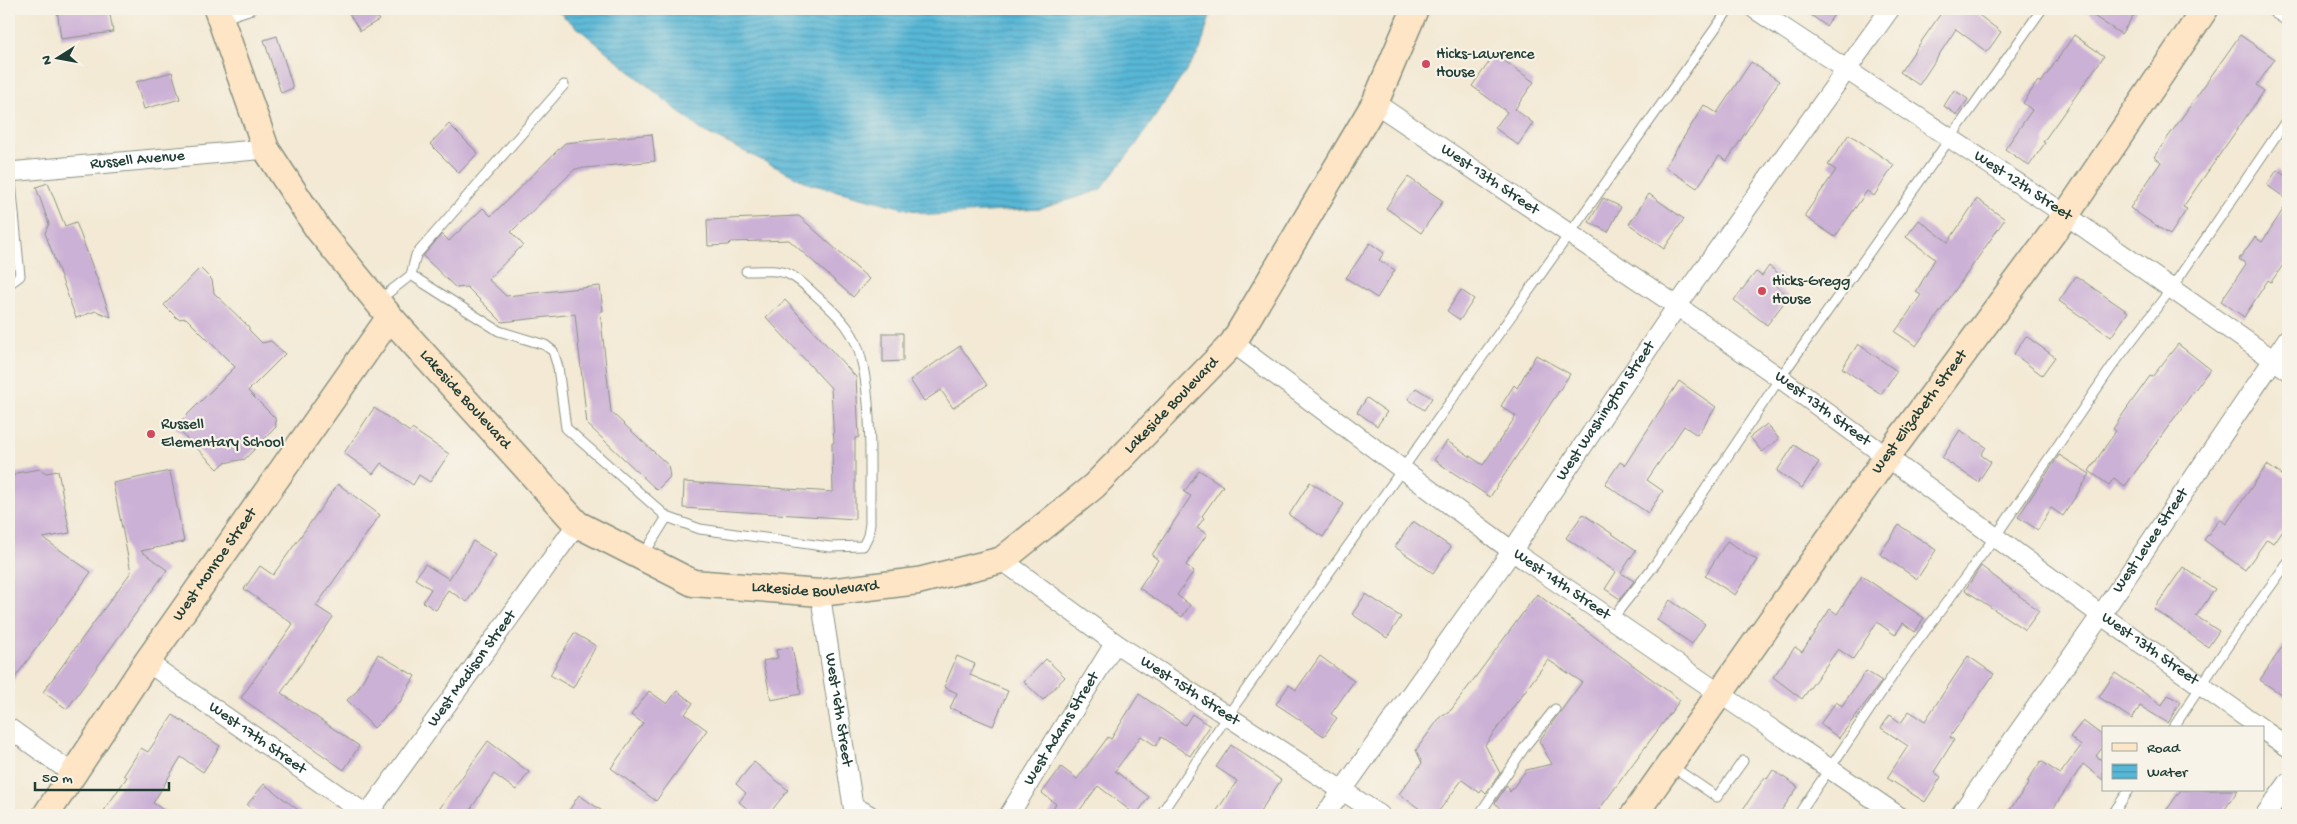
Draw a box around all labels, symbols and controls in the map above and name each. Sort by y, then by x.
north arrow [32,32,82,82]
place label: Hicks-Lawrence House [1436,46,1535,83]
text: N [38,54,57,66]
marker: Hicks-Lawrence House [1420,58,1432,70]
street label: West 13th Street [1437,140,1544,221]
street label: Russell Avenue [89,147,186,174]
street label: West 12th Street [1970,147,2077,226]
place label: Hicks-Gregg House [1772,273,1850,310]
marker: Hicks-Gregg House [1756,285,1768,297]
street label: West Washington Street [1552,337,1661,485]
street label: West Elizabeth Street [1868,345,1973,478]
street label: Lakeside Boulevard [415,346,516,455]
street label: Lakeside Boulevard [1121,352,1224,458]
street label: West 13th Street [1770,368,1875,452]
place label: Russell Elementary School [161,416,284,453]
marker: Russell Elementary School [145,428,157,440]
street label: West Levee Street [2109,484,2194,597]
street label: West Monroe Street [169,504,262,625]
street label: West 14th Street [1509,545,1615,626]
street label: Lakeside Boulevard [751,576,881,603]
street label: West Madison Street [424,606,522,731]
street label: West 13th Street [2097,609,2203,691]
street label: West 16th Street [820,652,856,769]
street label: West 15th Street [1136,652,1244,731]
street label: West Adams Street [1020,668,1105,789]
street label: West 17th Street [205,698,311,780]
legend [2102,726,2264,792]
text: Road [2147,740,2181,758]
scale bar [35,759,169,791]
text: Water [2147,764,2189,782]
text: 50 m [42,770,73,788]

